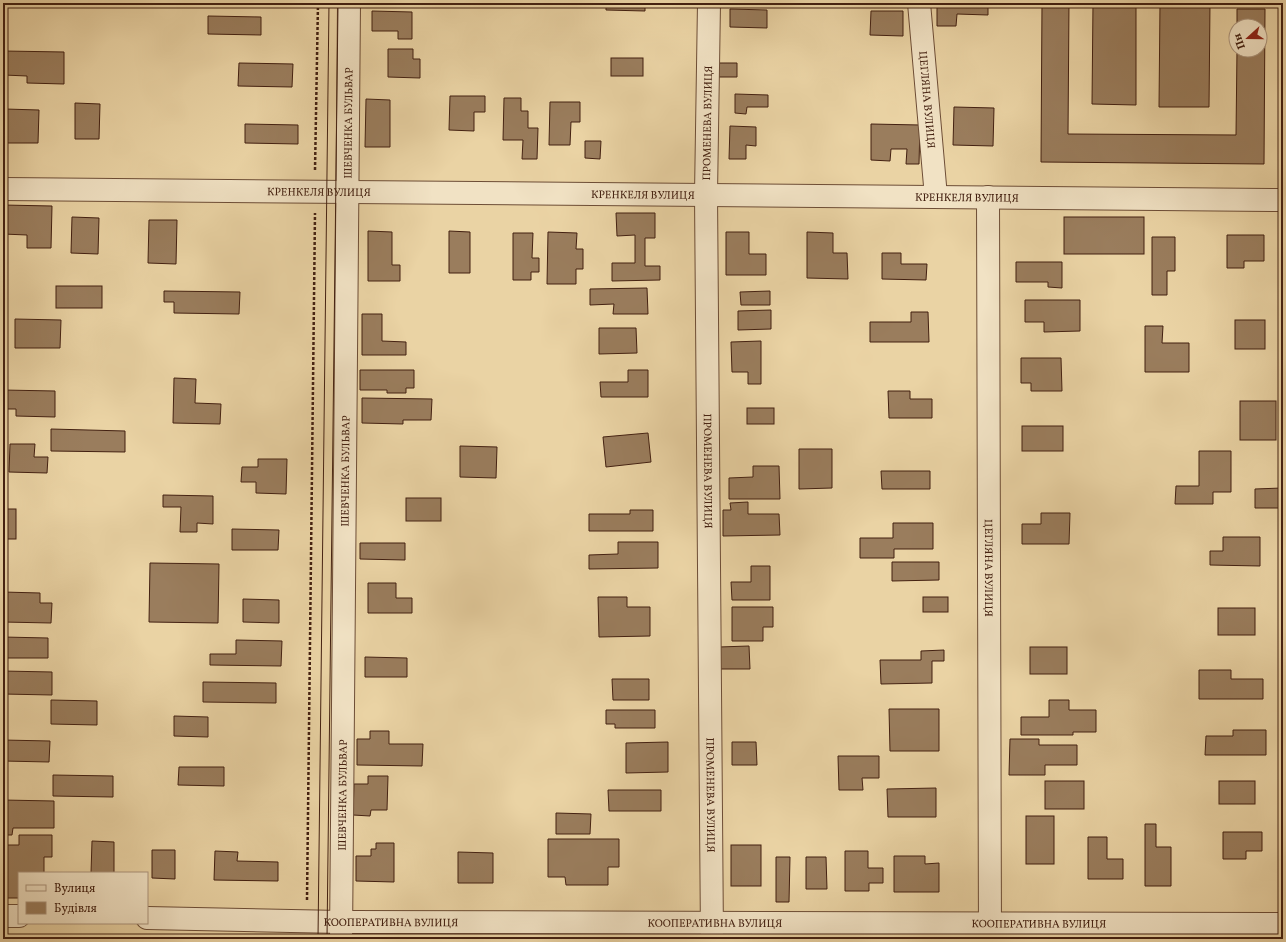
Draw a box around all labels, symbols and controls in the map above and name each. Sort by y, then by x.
north arrow [1228,18,1268,58]
text: Пн [1230,31,1250,51]
street label: ЦЕГЛЯНА ВУЛИЦЯ [914,50,938,149]
street label: ПРОМЕНЕВА ВУЛИЦЯ [700,65,717,181]
street label: ШЕВЧЕНКА БУЛЬВАР [341,67,357,179]
street label: КРЕНКЕЛЯ ВУЛИЦЯ [267,185,371,201]
street label: КРЕНКЕЛЯ ВУЛИЦЯ [591,188,695,204]
street label: КРЕНКЕЛЯ ВУЛИЦЯ [915,191,1019,207]
street label: ПРОМЕНЕВА ВУЛИЦЯ [699,413,715,529]
street label: ШЕВЧЕНКА БУЛЬВАР [339,415,354,527]
street label: ЦЕГЛЯНА ВУЛИЦЯ [980,519,995,617]
street label: ПРОМЕНЕВА ВУЛИЦЯ [701,737,717,853]
street label: ШЕВЧЕНКА БУЛЬВАР [336,739,352,851]
legend [18,872,148,924]
text: Вулиця [54,881,95,897]
text: Будівля [54,901,97,917]
street label: КООПЕРАТИВНА ВУЛИЦЯ [323,916,458,931]
street label: КООПЕРАТИВНА ВУЛИЦЯ [648,917,782,932]
street label: КООПЕРАТИВНА ВУЛИЦЯ [972,917,1106,933]

